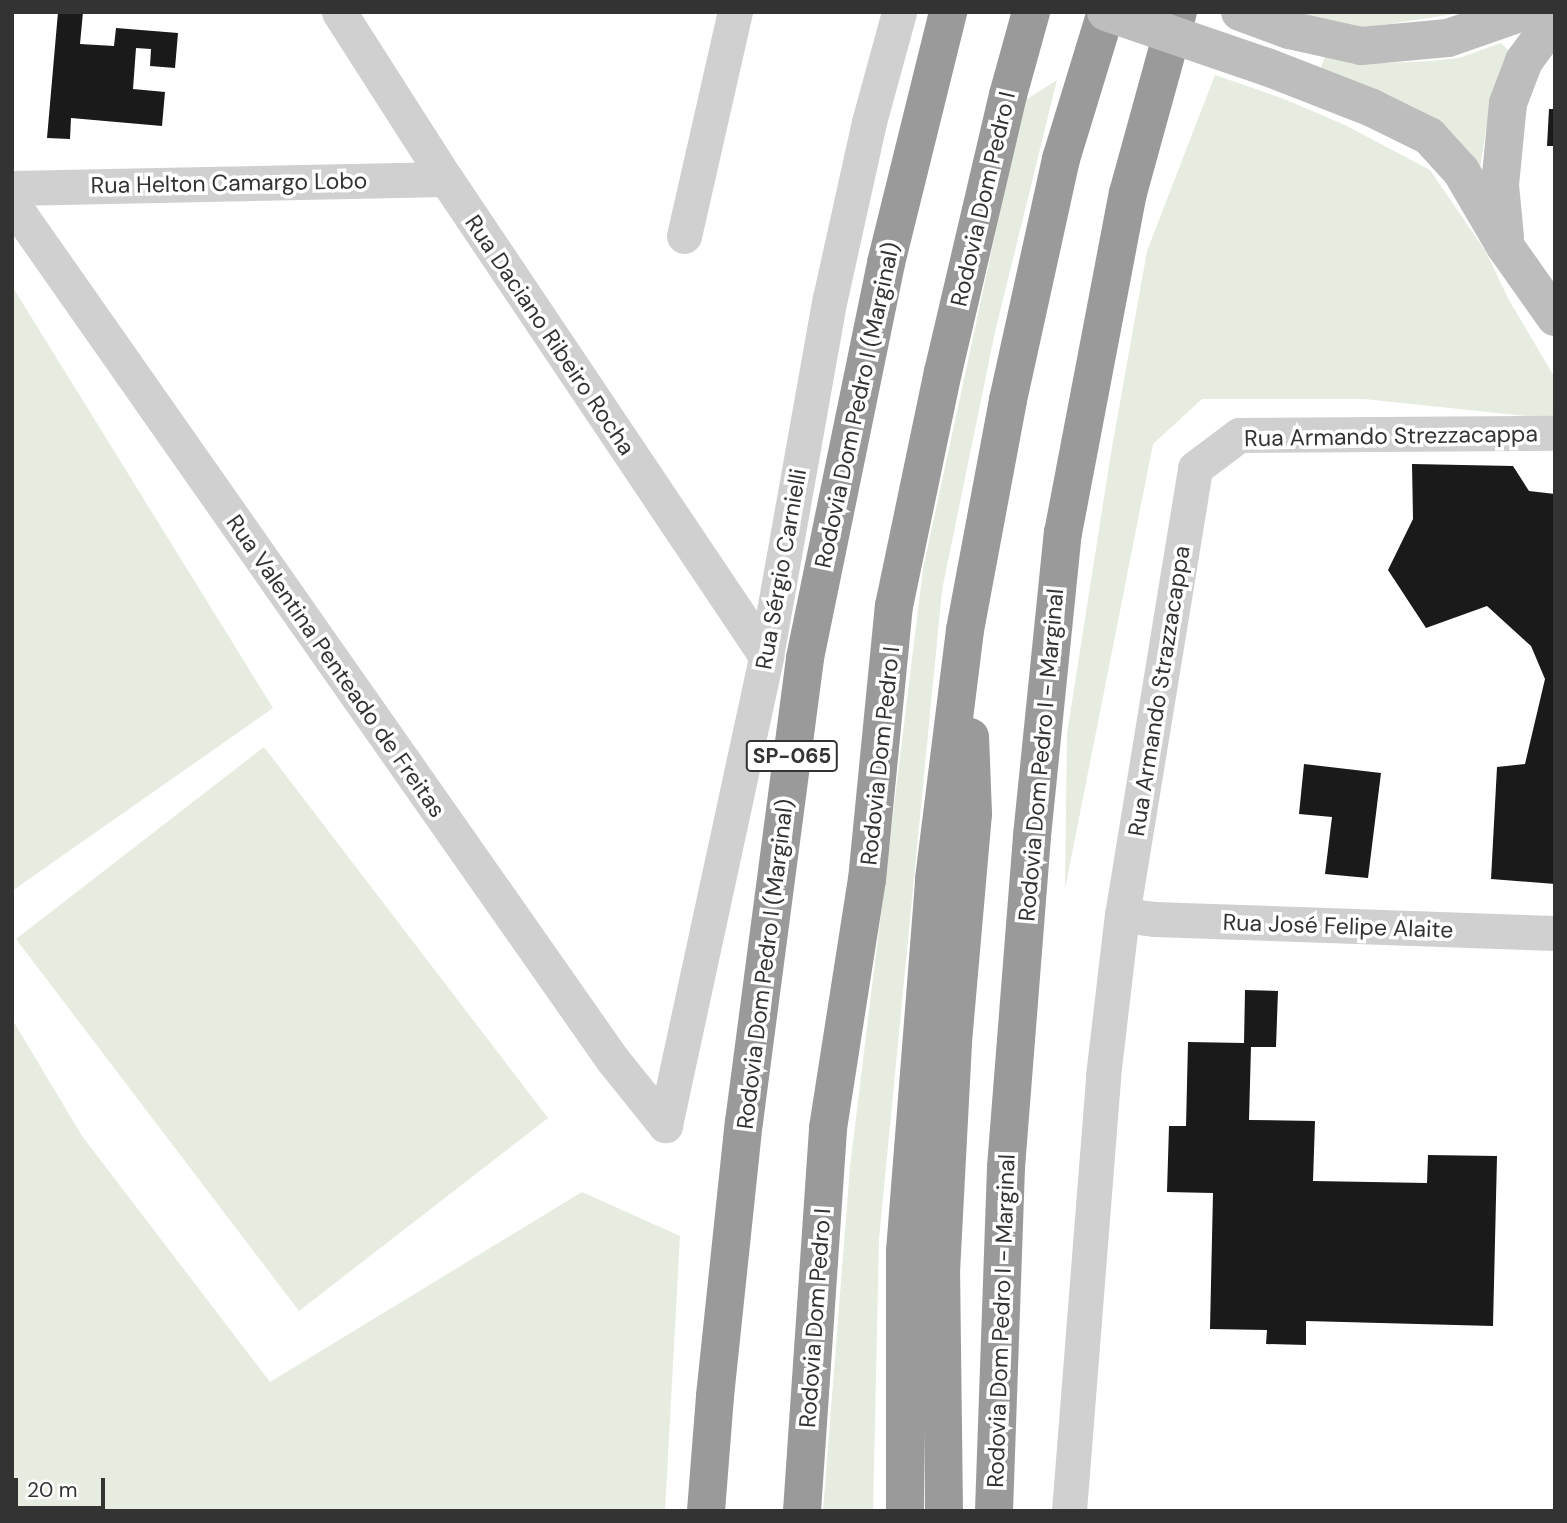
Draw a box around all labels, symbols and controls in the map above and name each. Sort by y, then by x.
street label: Rodovia Dom Pedro I [945,89,1021,309]
street label: Rua Helton Camargo Lobo [90,167,368,199]
street label: Rua Daciano Ribeiro Rocha [459,210,641,460]
street label: Rodovia Dom Pedro I (Marginal) [809,240,905,570]
street label: Rua Armando Strezzacappa [1244,420,1538,452]
street label: Rua Sérgio Carnielli [750,466,812,672]
street label: Rua Valentina Penteado de Freitas [221,509,451,823]
street label: Rua Armando Strazzacappa [1122,544,1196,838]
street label: Rodovia Dom Pedro I - Marginal [1013,588,1069,922]
street label: Rodovia Dom Pedro I [855,645,905,867]
road number: SP-065 [745,738,839,774]
street label: Rodovia Dom Pedro I (Marginal) [731,797,799,1131]
street label: Rua José Felipe Alaite [1222,908,1454,944]
street label: Rodovia Dom Pedro I - Marginal [981,1154,1021,1488]
street label: Rodovia Dom Pedro I [794,1207,836,1429]
scale bar [18,1464,108,1508]
text: 20 m [27,1476,78,1504]

